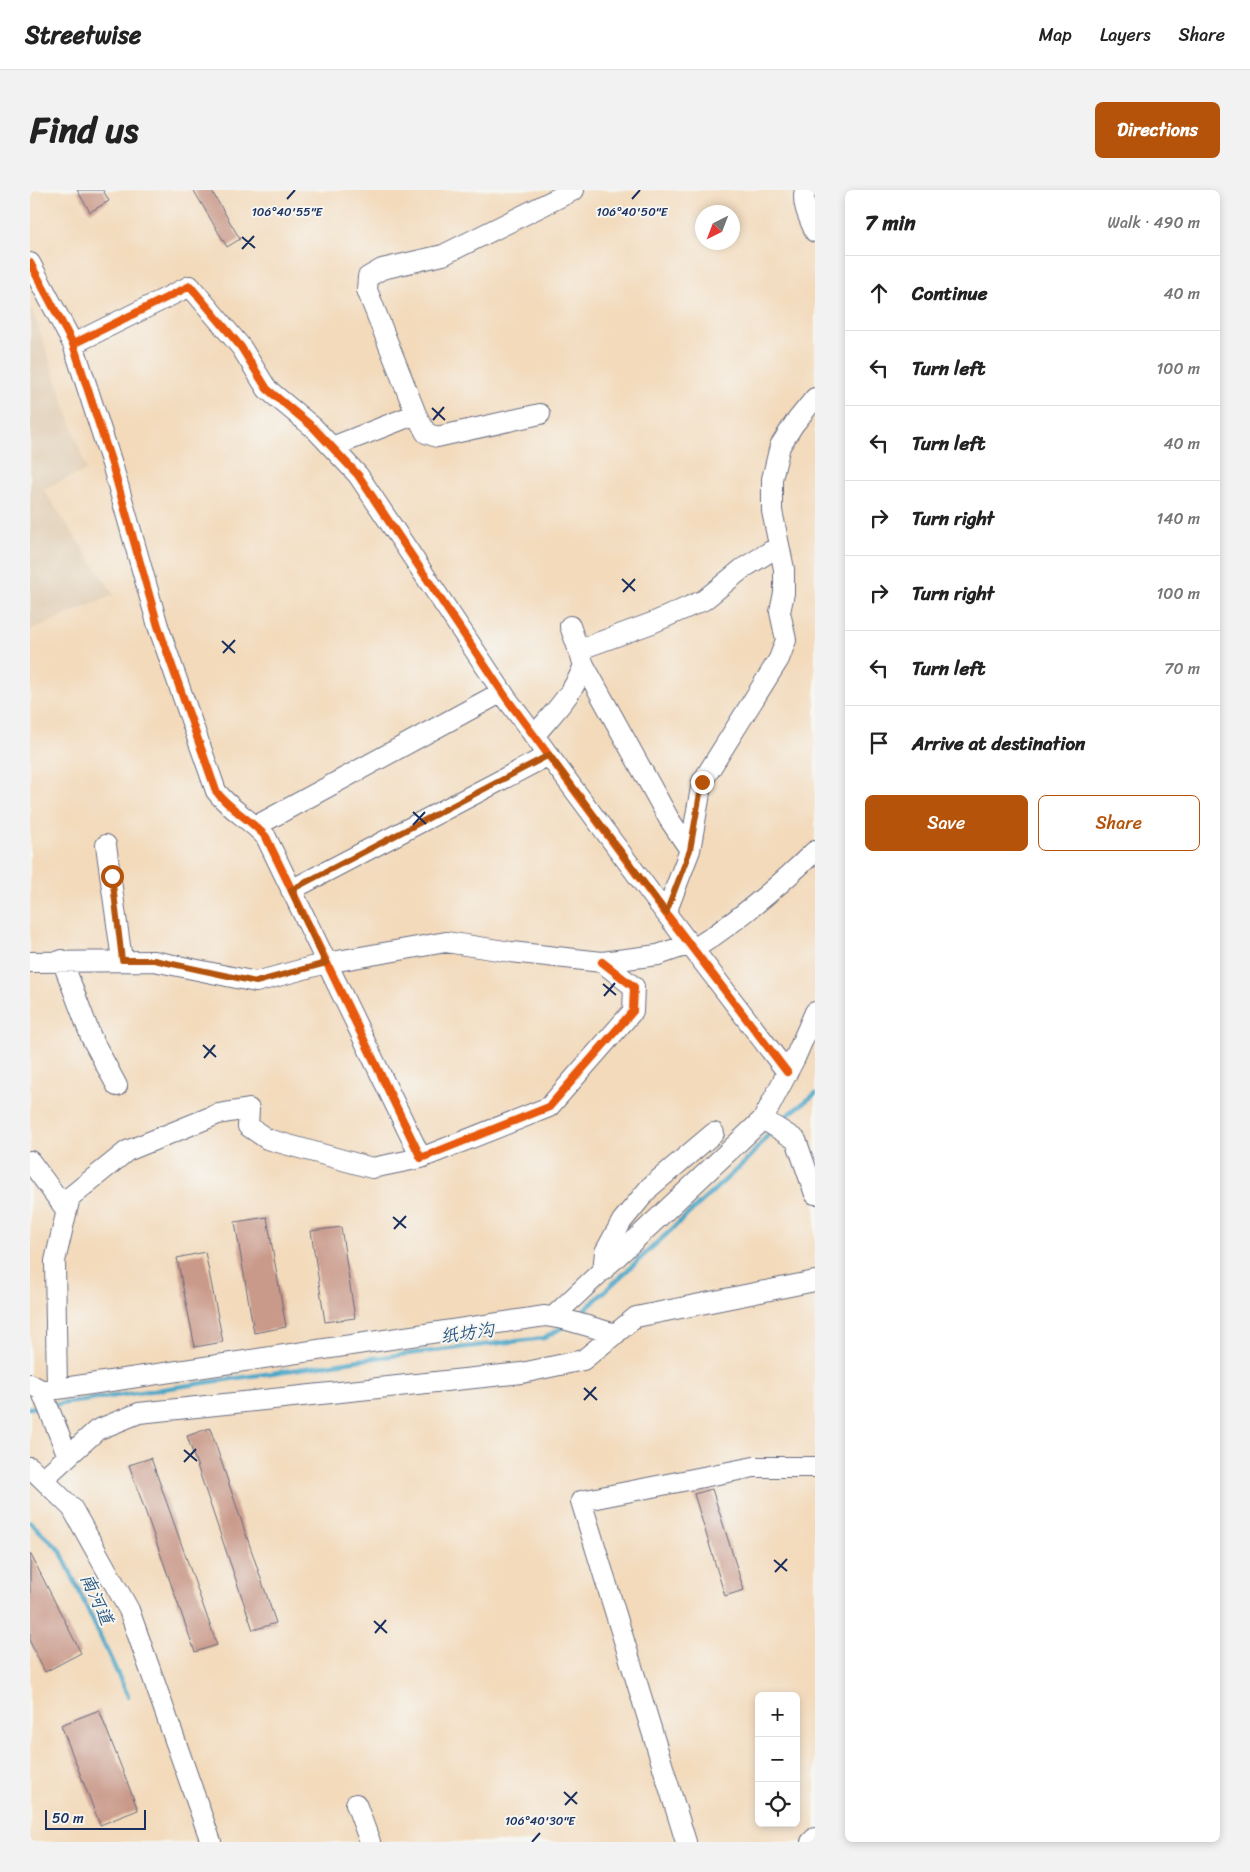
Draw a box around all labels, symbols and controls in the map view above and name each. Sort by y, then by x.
text: Streetwise [25,14,141,56]
text: Map [1039,19,1072,51]
text: Layers [1100,19,1151,51]
text: Share [1179,19,1225,51]
text: Find us [30,99,138,161]
button: Directions [1095,102,1220,158]
text: 106°40'55"E [252,201,324,223]
text: 106°40'50"E [597,201,669,223]
text: 7 min [865,204,916,242]
north arrow [695,205,740,250]
text: Walk · 490 m [1108,208,1200,237]
text: Continue [912,277,988,310]
icon: ahead [865,279,893,307]
text: 40 m [1163,279,1200,308]
text: Turn left [912,352,985,385]
icon: left [865,354,893,382]
text: 100 m [1156,354,1200,383]
text: Turn left [912,427,985,460]
icon: left [865,429,893,457]
text: 40 m [1163,429,1200,458]
text: Turn right [912,502,994,535]
icon: right [865,504,893,532]
text: 140 m [1157,504,1200,533]
text: Turn right [912,577,994,610]
icon: right [865,579,893,607]
text: 100 m [1156,579,1200,608]
text: Turn left [912,652,985,685]
icon: left [865,654,893,682]
text: 70 m [1164,654,1200,683]
text: Arrive at destination [912,727,1085,760]
icon: arrive [865,729,893,757]
route end [691,771,714,794]
button: Save [865,795,1028,851]
button: Share [1038,795,1200,851]
route start [101,865,124,888]
water label: 纸坊沟 [438,1314,498,1352]
water label: 南河道 [71,1568,124,1632]
map controls [755,1692,800,1827]
button: + [755,1692,800,1737]
button: − [755,1737,800,1782]
button: locate [755,1782,800,1827]
text: 50 m [52,1806,84,1831]
scale bar [45,1807,146,1830]
text: 106°40'30"E [505,1810,576,1832]

